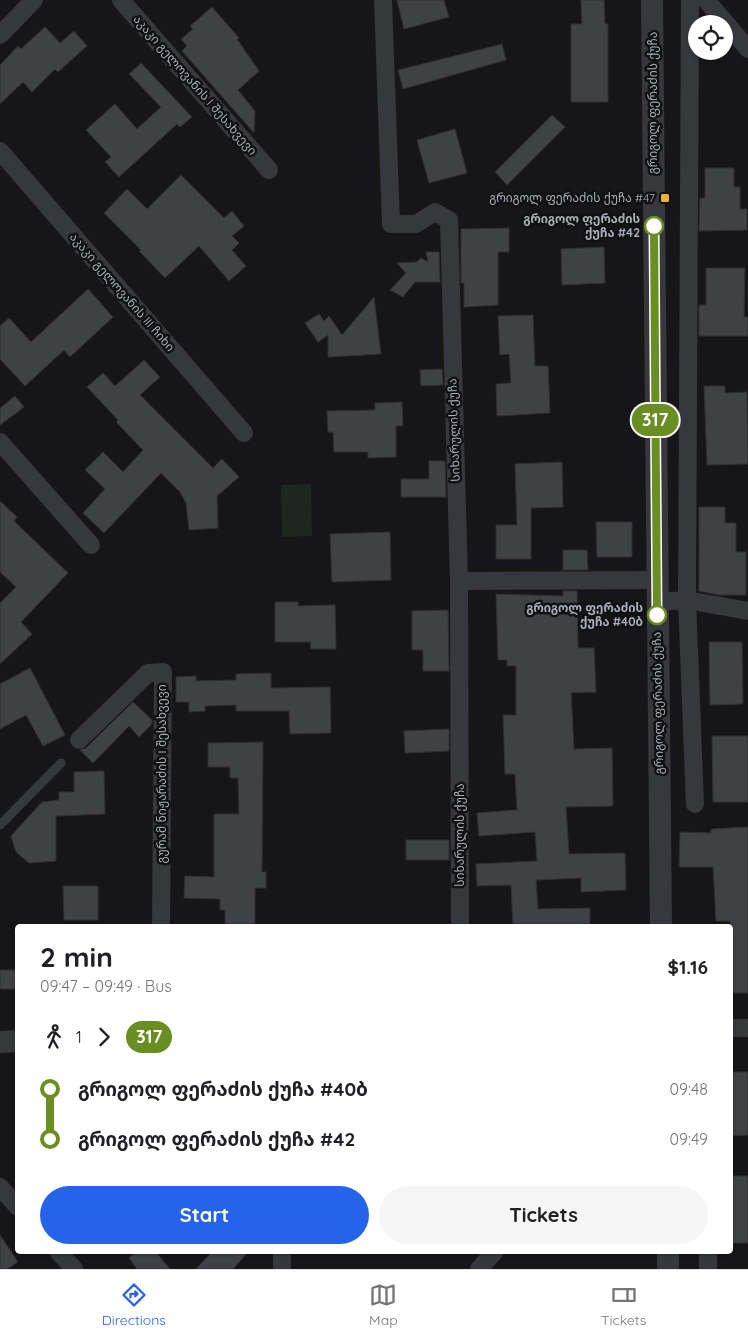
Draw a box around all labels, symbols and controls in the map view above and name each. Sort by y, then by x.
street label: აკაკი გელოვანის I შესახვევი [130,12,260,159]
map controls [688,15,733,60]
button: locate [688,15,733,60]
street label: გრიგოლ ფერაძის ქუჩა [645,32,661,174]
place label: გრიგოლ ფერაძის ქუჩა #47 [489,190,655,206]
marker: გრიგოლ ფერაძის ქუჩა #47 [659,192,671,204]
place label: გრიგოლ ფერაძის ქუჩა #42 [523,211,640,240]
marker: გრიგოლ ფერაძის ქუჩა #42 [644,216,664,236]
street label: აკაკი გელოვანის III ჩიხი [66,229,178,355]
street label: სიხარულის ქუჩა [444,378,464,482]
line badge: 317 [626,404,684,436]
text: 317 [642,408,668,431]
place label: გრიგოლ ფერაძის ქუჩა #40ბ [526,600,643,629]
marker: გრიგოლ ფერაძის ქუჩა #40ბ [647,605,667,625]
street label: გრიგოლ ფერაძის ქუჩა [649,632,667,774]
street label: გურამ ნიჟარაძის I შესახვევი [154,684,169,864]
street label: სიხარულის ქუჩა [452,783,468,887]
text: 2 min [40,939,113,974]
text: $1.16 [668,955,708,979]
text: 09:47 – 09:49 · Bus [40,976,172,996]
icon: walk [40,1023,68,1051]
icon: forward [90,1023,118,1051]
text: 317 [136,1025,162,1048]
text: 1 [76,1027,82,1047]
text: გრიგოლ ფერაძის ქუჩა #40ბ [78,1077,368,1101]
text: 09:48 [669,1079,708,1099]
text: გრიგოლ ფერაძის ქუჩა #42 [78,1127,355,1151]
text: 09:49 [670,1129,708,1149]
button: Start [40,1186,369,1244]
button: Tickets [379,1186,708,1244]
tab: Directions [102,1281,166,1329]
tab: Map [369,1281,398,1329]
tab: Tickets [601,1281,646,1329]

